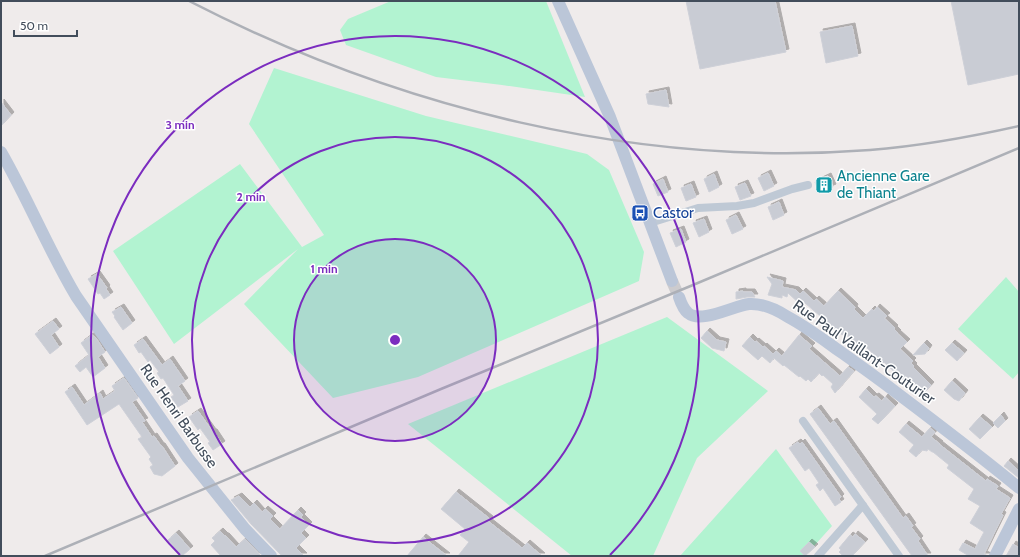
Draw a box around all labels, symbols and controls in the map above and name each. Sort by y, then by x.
scale bar [14,12,77,38]
text: 50 m [20,18,48,33]
text: 3 min [165,117,195,132]
place label: Ancienne Gare de Thiant [837,167,930,202]
building icon: Ancienne Gare de Thiant [814,175,834,195]
text: 2 min [237,189,265,204]
bus stop icon: Castor [630,203,650,223]
place label: Castor [653,204,694,222]
text: 1 min [310,261,338,276]
street label: Rue Paul Vaillant-Couturier [789,296,939,408]
centre of rings [388,333,402,347]
street label: Rue Henri Barbusse [136,361,222,472]

